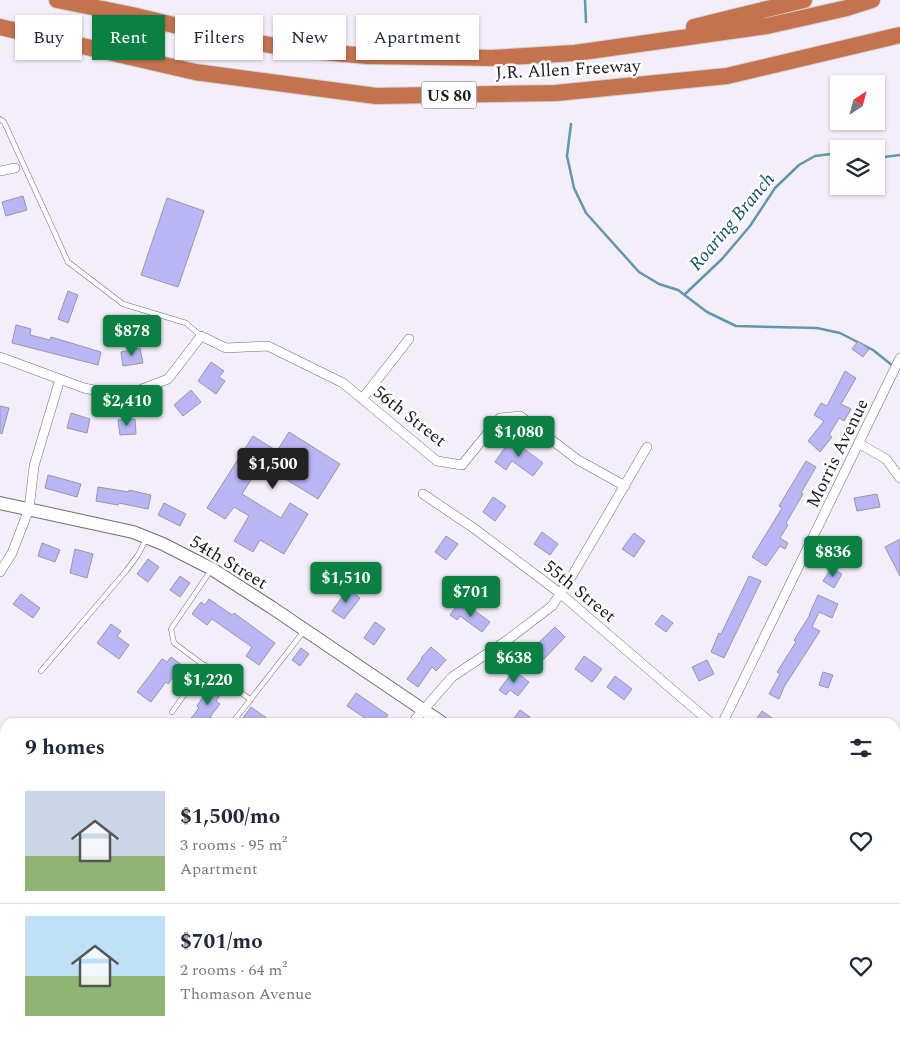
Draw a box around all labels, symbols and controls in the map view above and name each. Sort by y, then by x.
chip: Buy [15,15,82,60]
chip: Rent [92,15,165,60]
chip: Filters [175,15,263,60]
chip: New [273,15,346,60]
chip: Apartment [356,15,479,60]
street label: J.R. Allen Freeway [495,52,643,87]
north arrow [830,75,885,130]
map controls [830,75,885,195]
road number: US 80 [422,82,476,108]
button: layers [830,140,885,195]
water label: Roaring Branch [682,166,782,278]
pin: $878 [102,314,162,357]
text: $878 [114,319,150,343]
street label: 56th Street [367,379,452,454]
pin: $2,410 [86,384,168,427]
text: $2,410 [102,389,152,413]
street label: Morris Avenue [799,394,876,512]
pin: $1,080 [478,416,560,458]
text: $1,080 [494,420,544,444]
pin: $1,500 [232,448,314,490]
text: $1,500 [248,452,298,476]
street label: 54th Street [185,529,273,596]
pin: $836 [803,536,863,578]
text: $836 [815,540,851,564]
street label: 55th Street [538,554,622,629]
pin: $1,510 [305,562,387,604]
text: $1,510 [321,566,371,590]
pin: $701 [441,576,501,618]
text: $701 [453,580,489,604]
pin: $638 [484,642,544,684]
text: $638 [496,646,532,670]
pin: $1,220 [167,664,249,706]
text: $1,220 [183,668,233,692]
text: 9 homes [25,732,105,764]
icon: filters [847,734,875,762]
text: $1,500/mo [180,801,280,833]
icon: home [65,811,125,871]
icon: heart [847,827,875,855]
text: 3 rooms · 95 m² [180,833,287,857]
text: Apartment [180,857,258,881]
text: $701/mo [180,926,263,958]
icon: home [65,936,125,996]
icon: heart [847,952,875,980]
text: 2 rooms · 64 m² [180,958,287,982]
text: Thomason Avenue [180,982,312,1006]

